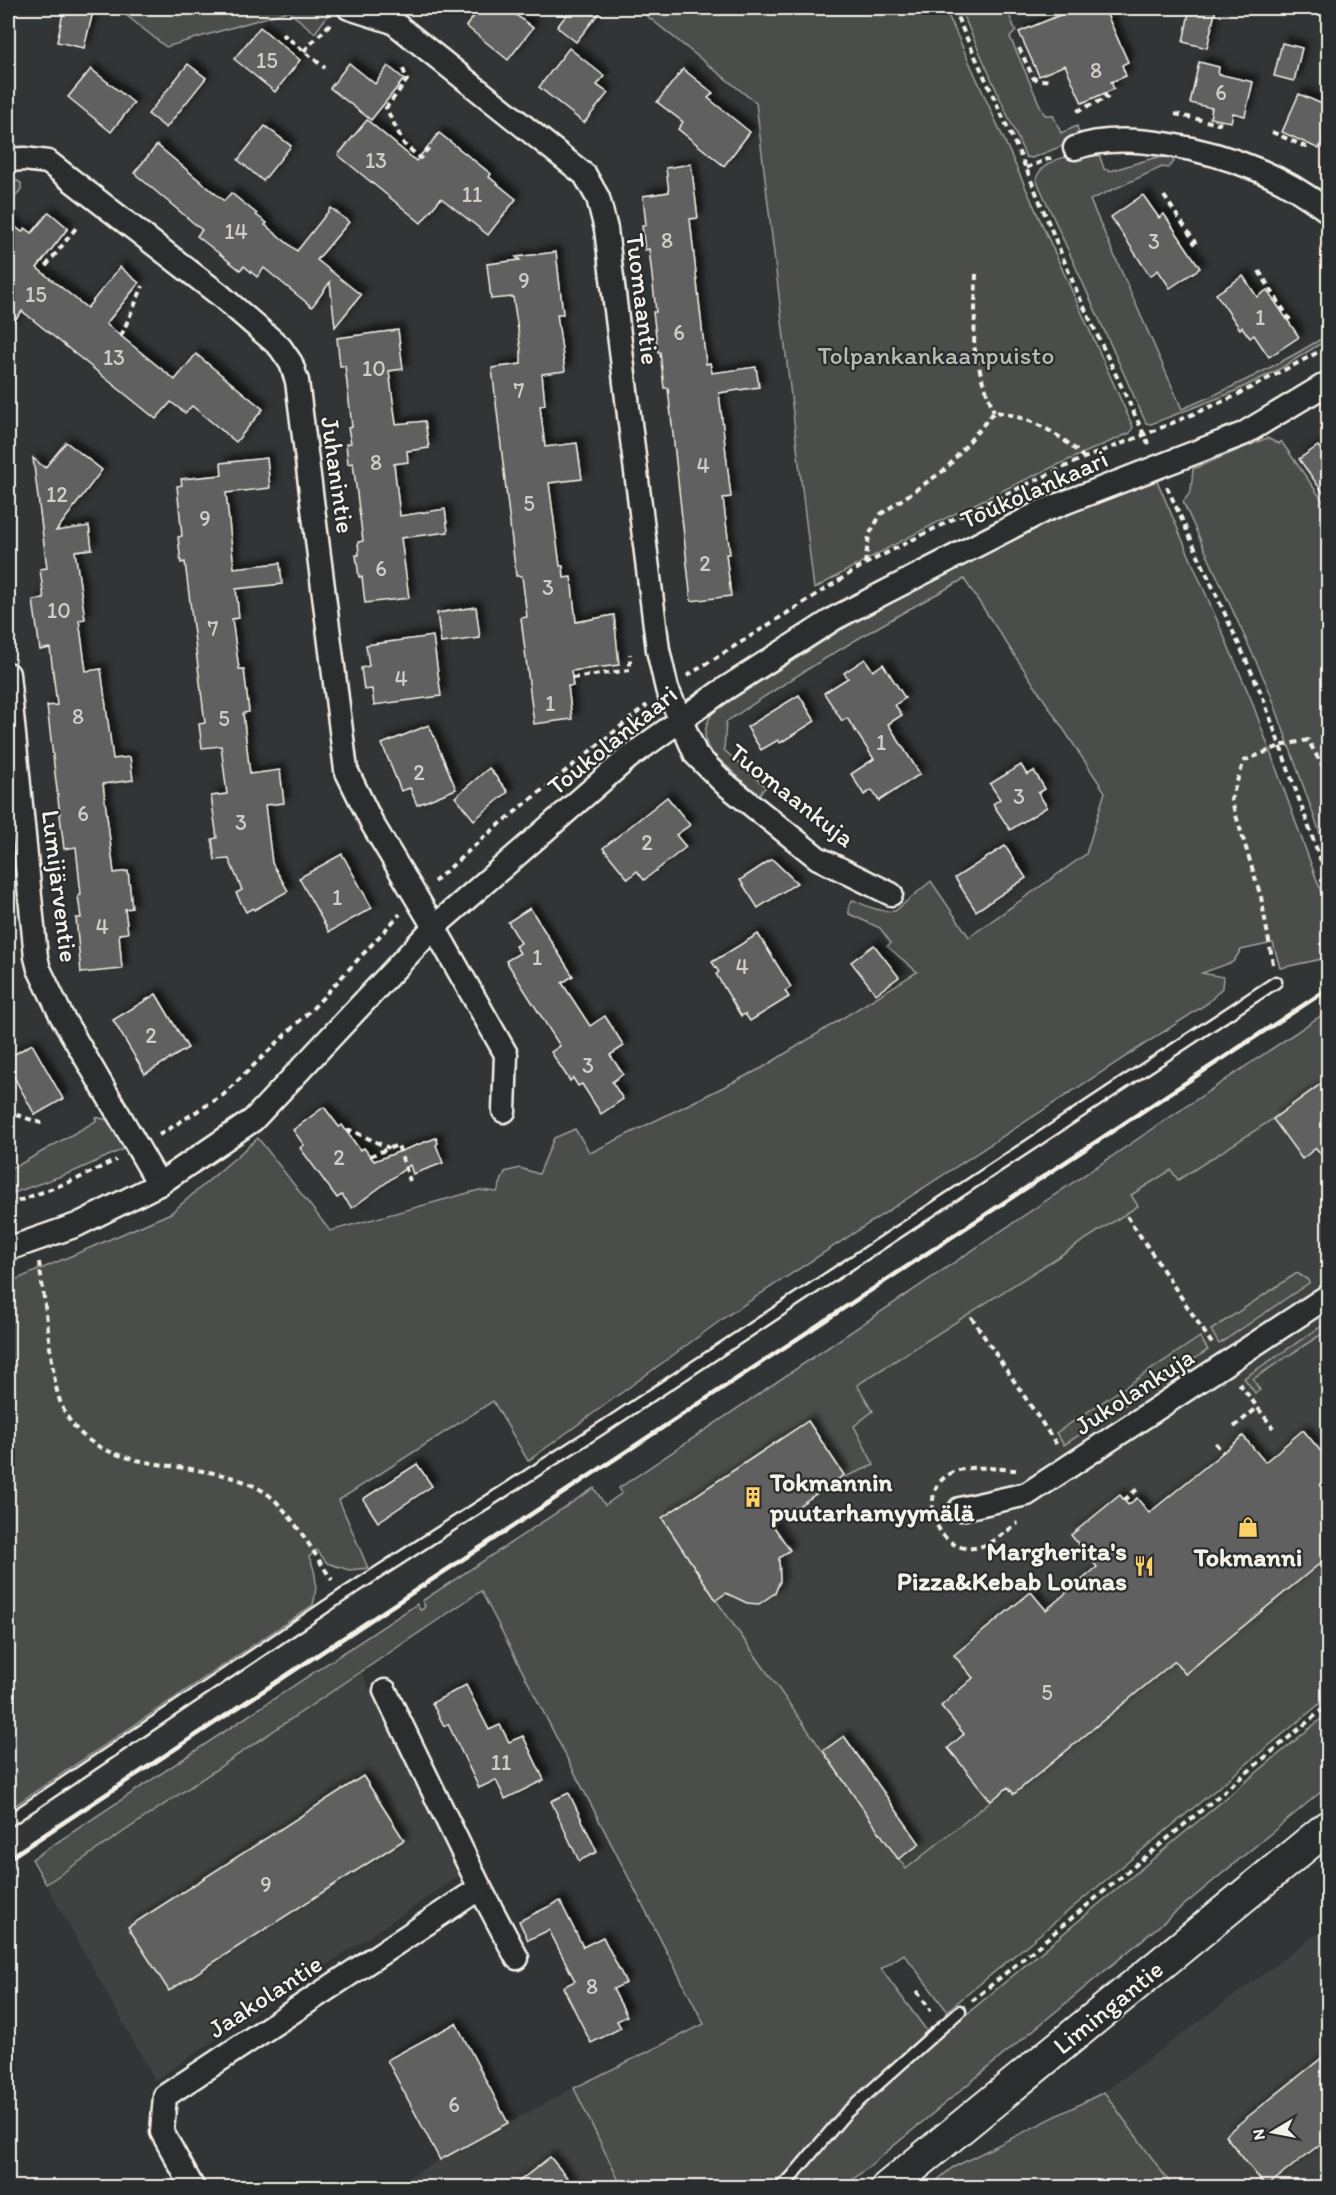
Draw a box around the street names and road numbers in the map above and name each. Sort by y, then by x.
street label: Tuomaantie [619,232,667,366]
street label: Juhanintie [314,415,362,535]
street label: Toukolankaari [955,442,1113,536]
street label: Toukolankaari [541,678,683,802]
street label: Tuomaankuja [723,736,862,854]
street label: Lumijärventie [35,808,85,964]
street label: Jukolankuja [1068,1340,1200,1442]
street label: Jaakolantie [202,1947,328,2045]
street label: Limingantie [1046,1953,1170,2061]

